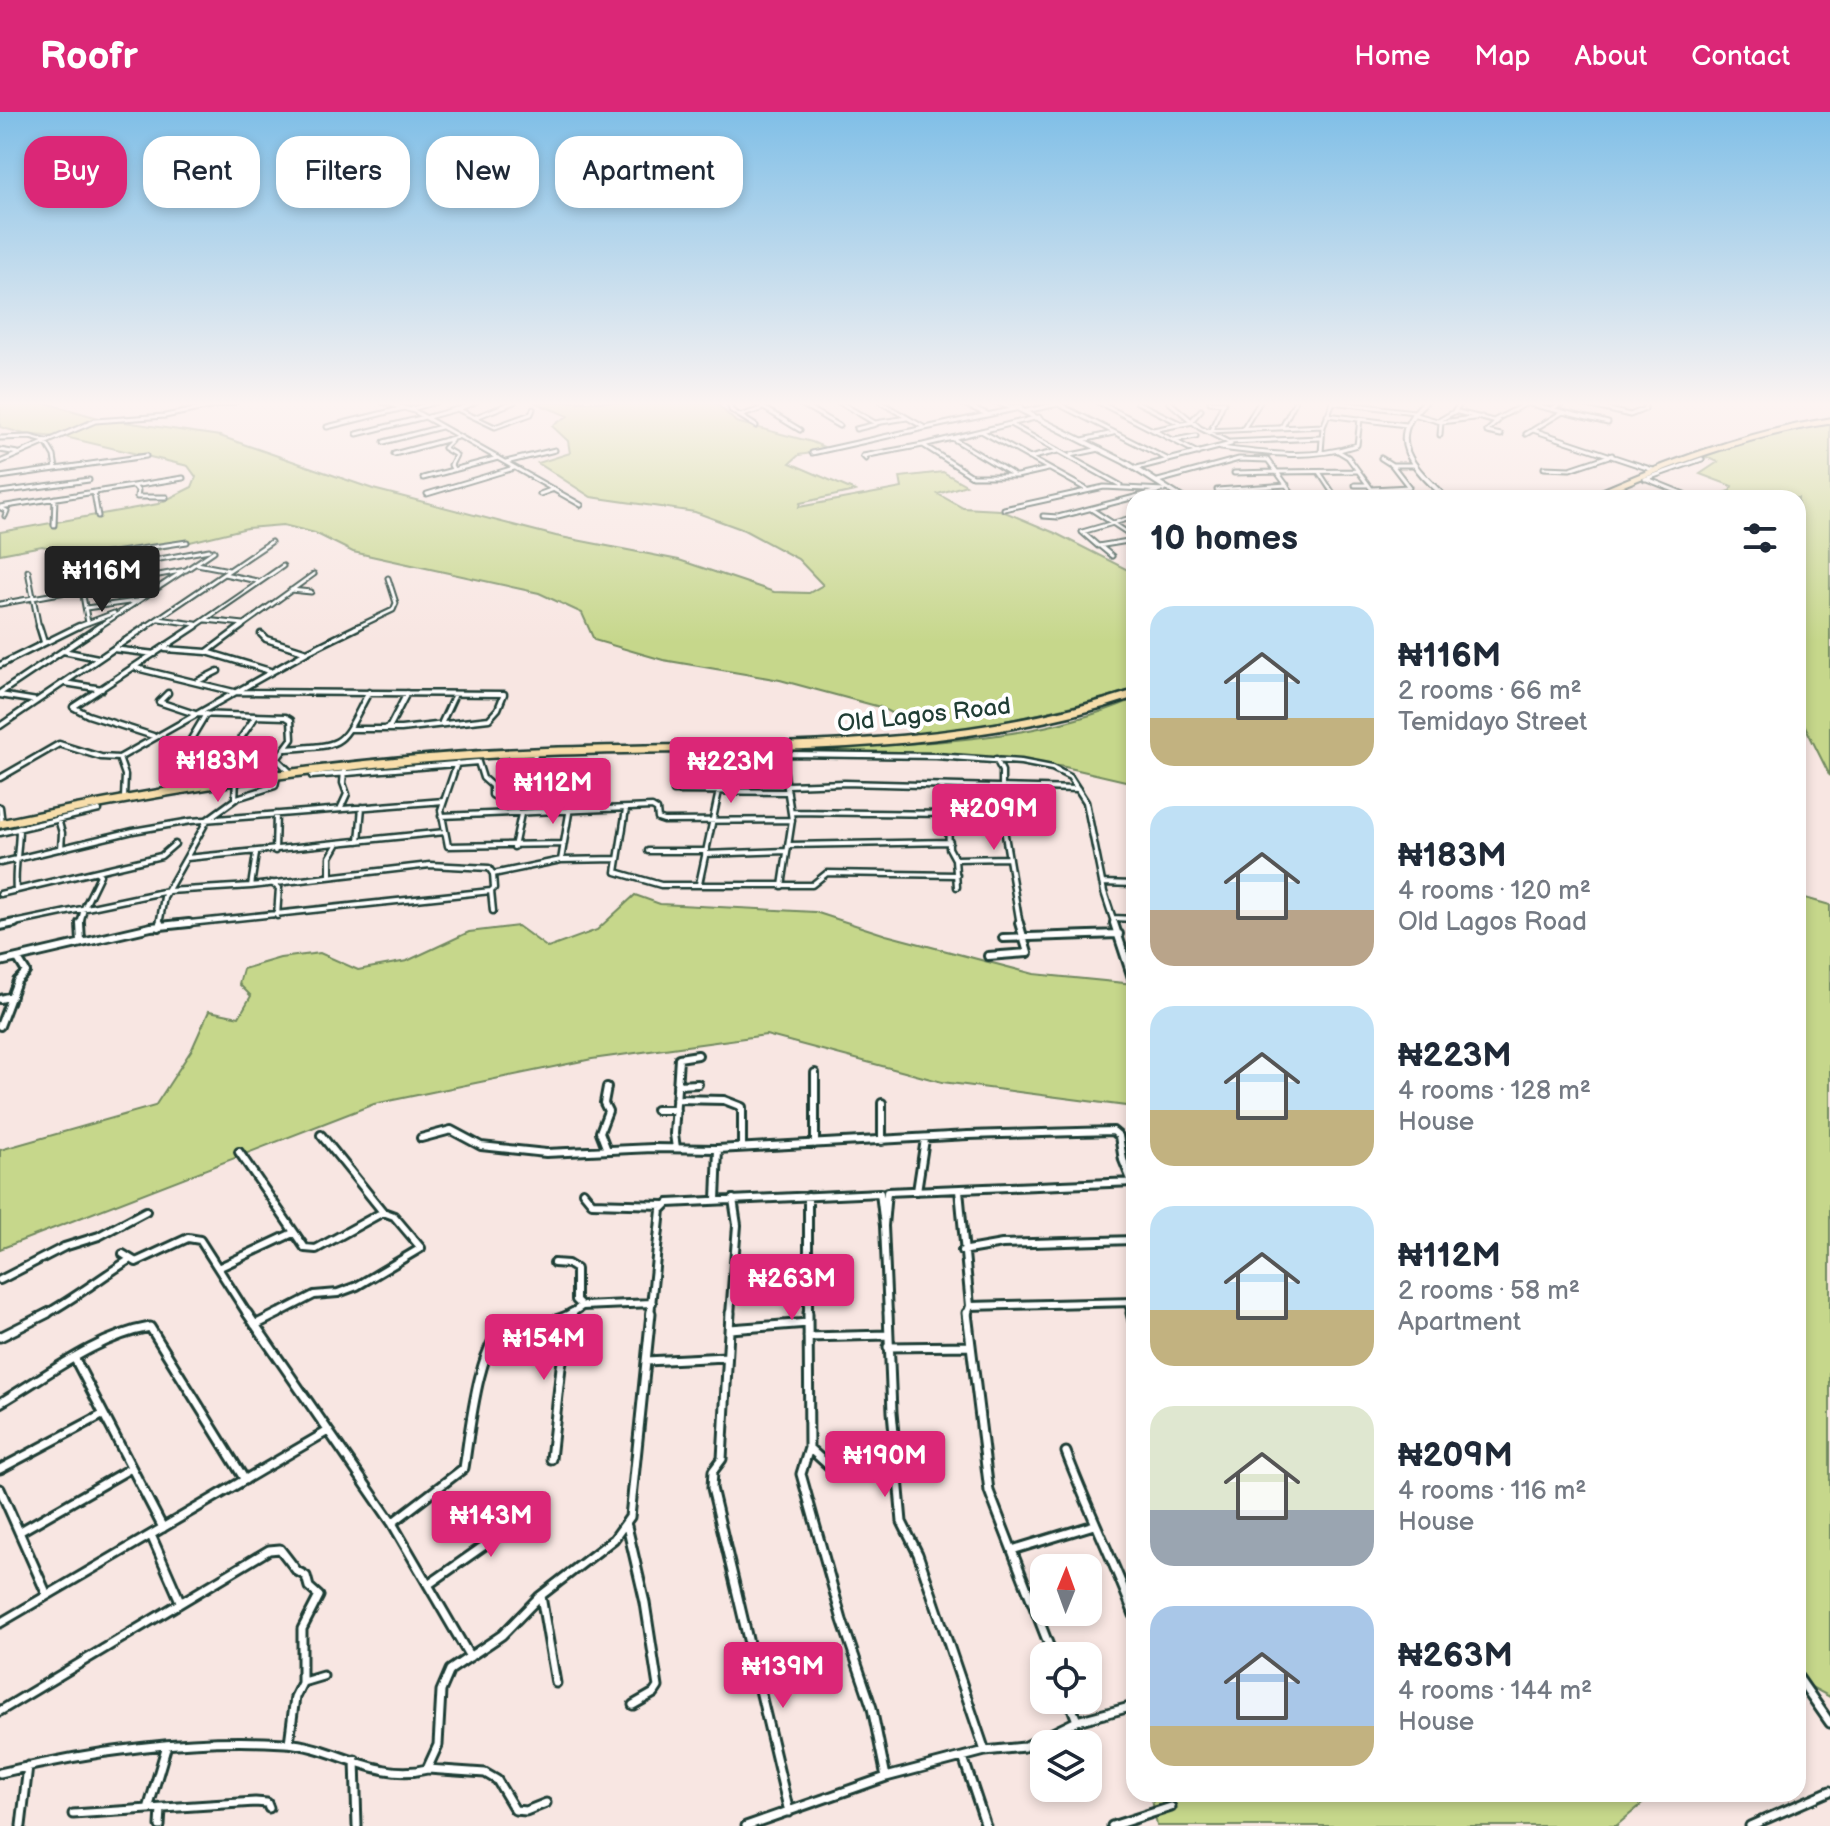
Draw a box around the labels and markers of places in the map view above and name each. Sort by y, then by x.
pin: ₦116M [46,546,158,614]
pin: ₦183M [162,736,274,804]
pin: ₦223M [675,737,787,805]
pin: ₦112M [497,758,609,826]
pin: ₦209M [938,784,1050,852]
pin: ₦263M [736,1254,848,1322]
pin: ₦154M [488,1314,600,1382]
pin: ₦190M [829,1431,941,1499]
pin: ₦143M [435,1491,547,1559]
pin: ₦139M [727,1642,839,1710]

